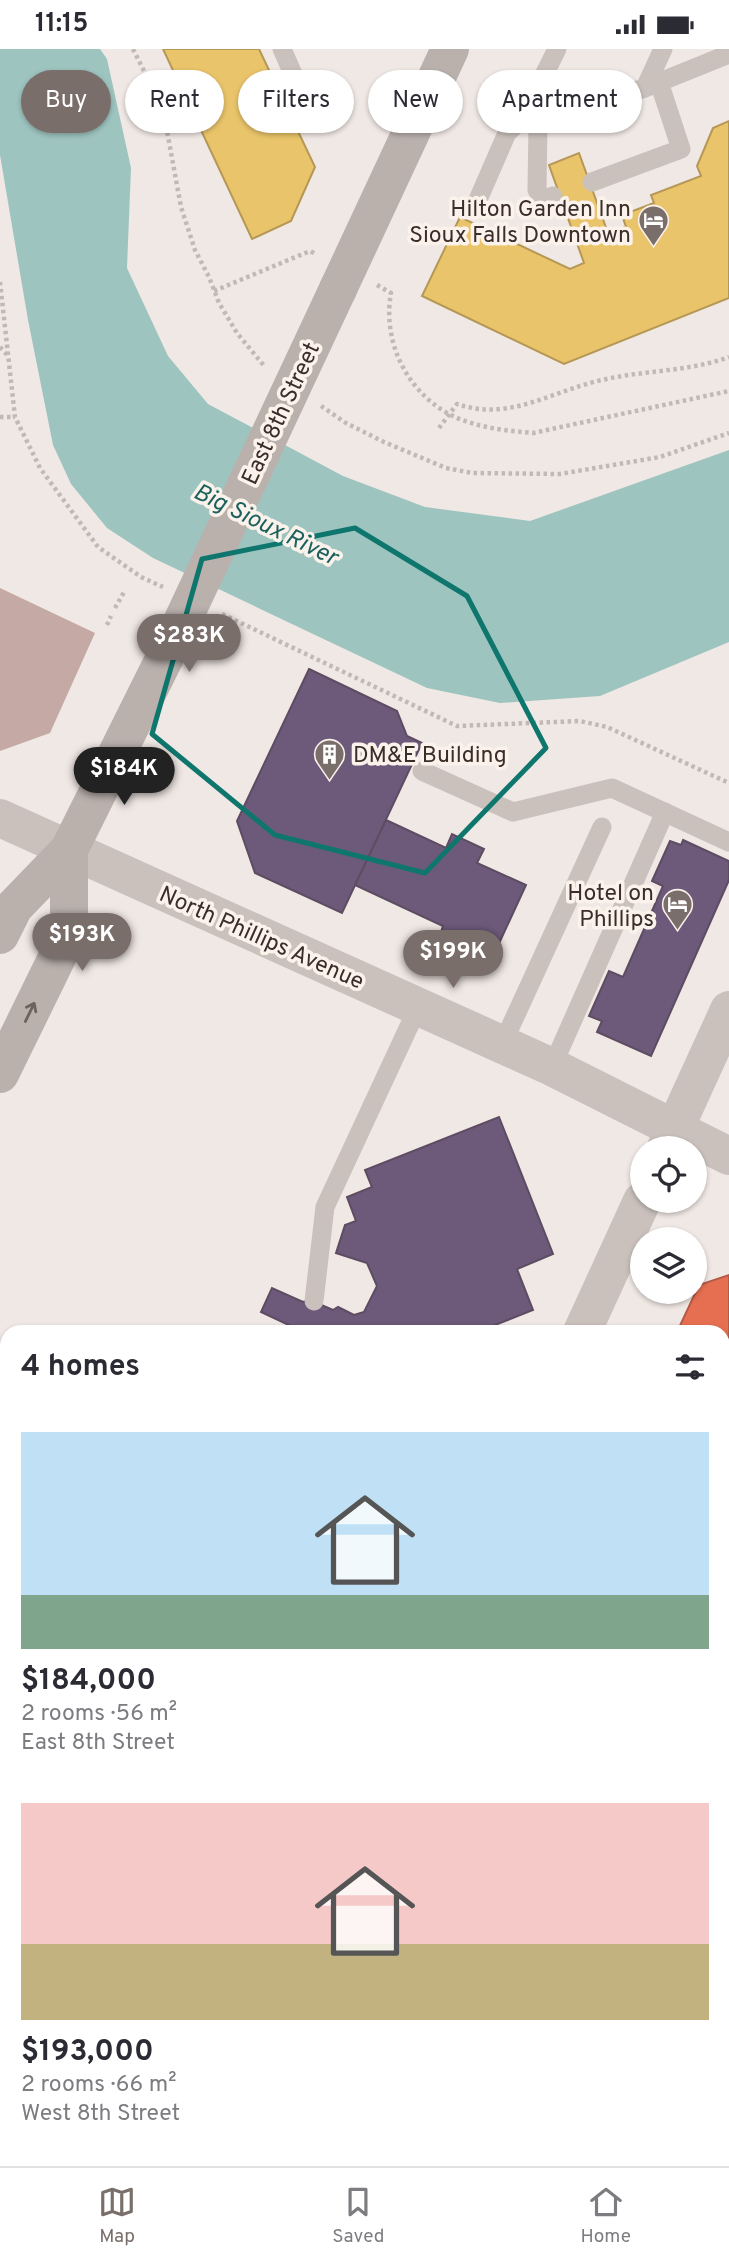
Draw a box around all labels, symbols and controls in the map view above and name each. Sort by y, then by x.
text: 11:15 [35,8,88,41]
chip: Buy [21,70,111,133]
chip: Rent [125,70,224,133]
chip: Filters [238,70,354,133]
chip: New [368,70,463,133]
chip: Apartment [477,70,642,133]
place label: Hilton Garden Inn Sioux Falls Downtown [409,196,631,251]
hotel icon: Hilton Garden Inn Sioux Falls Downtown [637,204,671,248]
street label: East 8th Street [237,338,328,490]
water label: Big Sioux River [188,478,344,574]
pin: $283K [140,615,238,674]
text: $283K [153,622,225,651]
building icon: DM&E Building [313,737,347,781]
place label: DM&E Building [353,742,507,771]
pin: $184K [75,747,173,807]
text: $184K [90,755,158,784]
place label: Hotel on Phillips [567,880,654,935]
street label: North Phillips Avenue [154,881,368,997]
hotel icon: Hotel on Phillips [660,888,694,932]
pin: $193K [33,913,131,973]
text: $193K [48,921,116,950]
pin: $199K [404,930,502,990]
text: $199K [419,938,487,967]
one-way arrow [24,1002,37,1023]
map controls [630,1136,707,1304]
button: locate [630,1136,707,1213]
button: layers [630,1227,707,1304]
icon: filters [671,1348,709,1386]
text: 4 homes [21,1349,140,1386]
icon: home [302,1477,428,1603]
text: $184,000 [21,1663,156,1700]
text: 2 rooms · 56 m² [21,1700,177,1729]
text: East 8th Street [21,1729,175,1758]
icon: home [302,1848,428,1974]
text: $193,000 [21,2034,154,2071]
text: 2 rooms · 66 m² [21,2071,177,2100]
text: West 8th Street [21,2100,180,2129]
tab: Map [98,2183,136,2249]
tab: Saved [332,2183,384,2249]
tab: Home [580,2183,631,2249]

